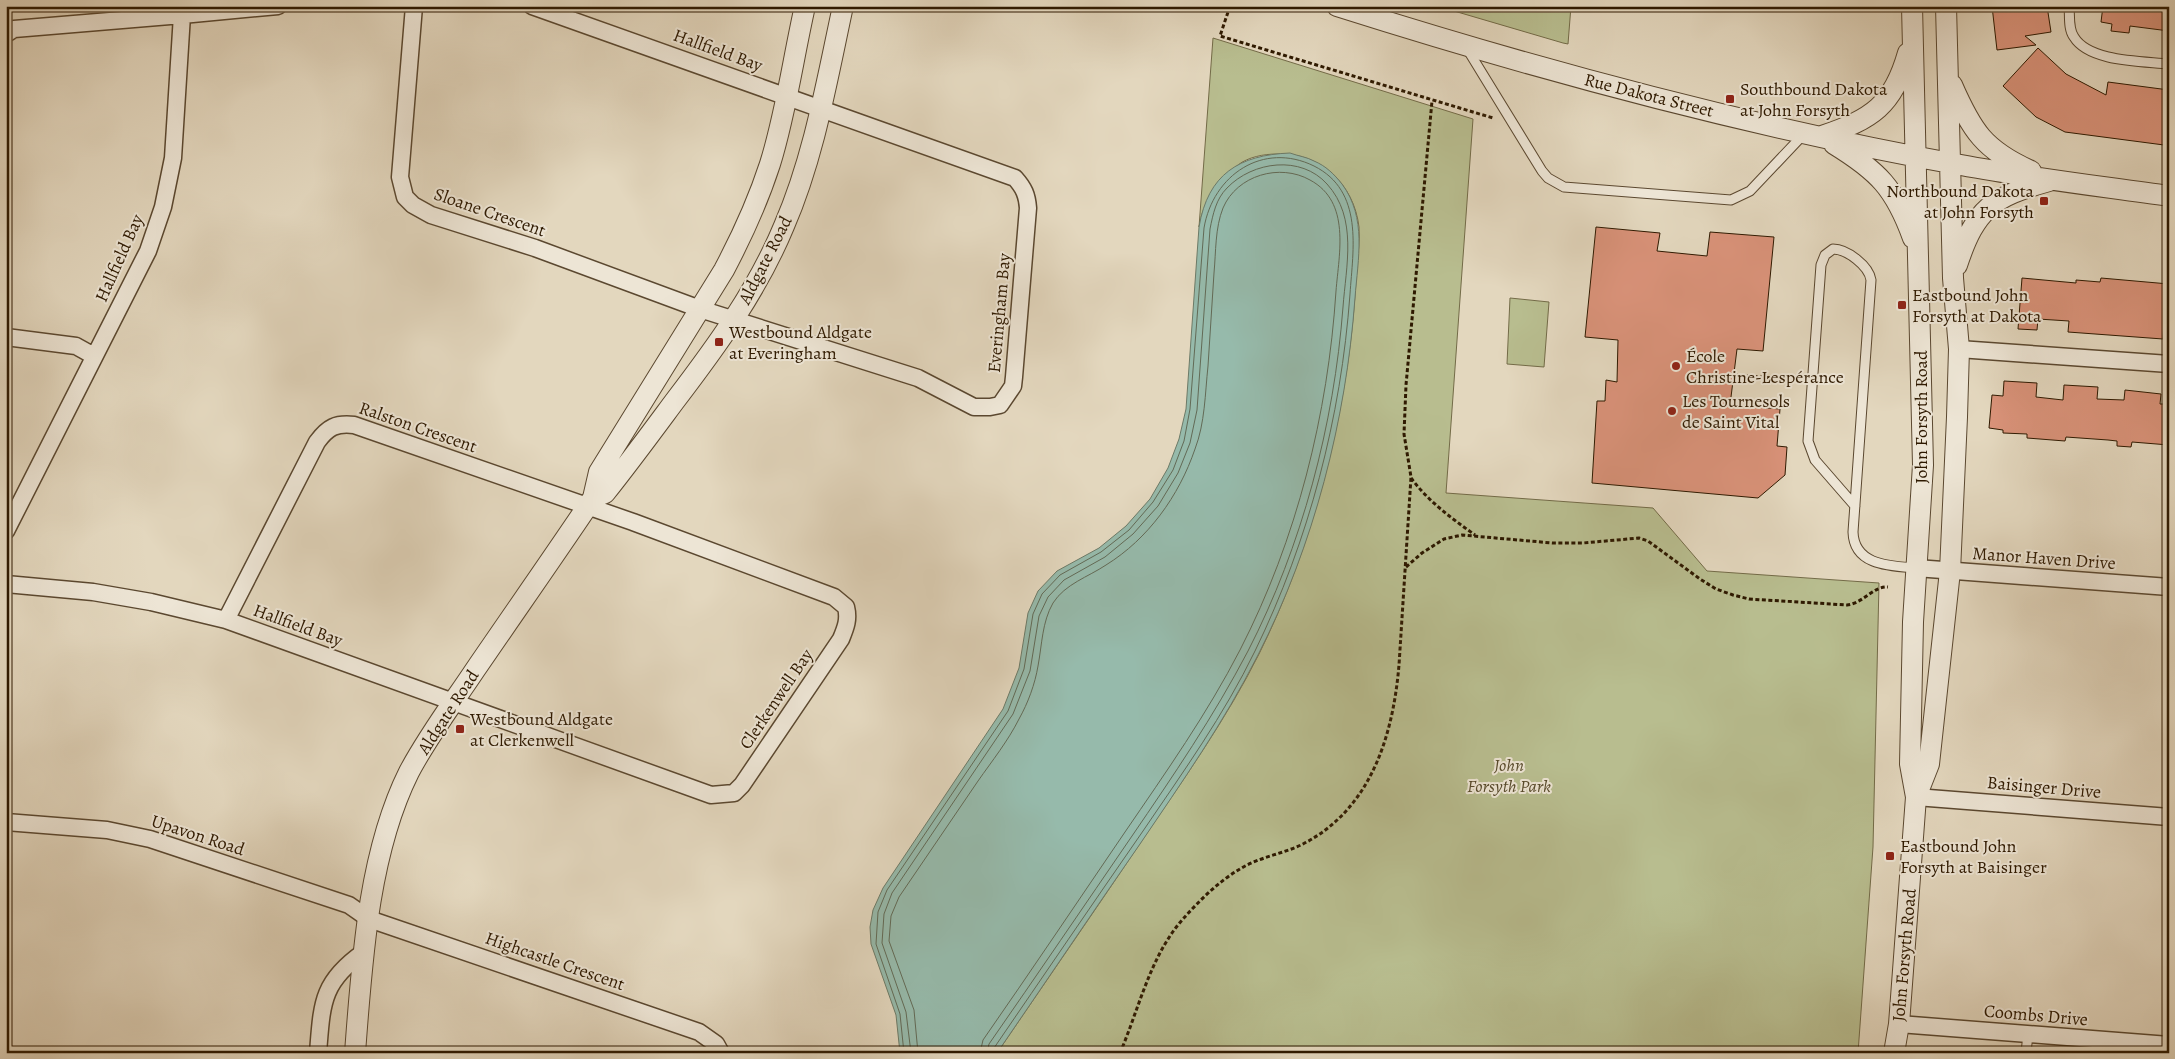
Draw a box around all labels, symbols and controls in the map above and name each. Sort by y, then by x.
street label: Hallfield Bay [670,23,767,78]
street label: Rue Dakota Street [1582,67,1716,123]
place label: Southbound Dakota at John Forsyth [1740,77,1888,122]
marker: Southbound Dakota at John Forsyth [1724,93,1736,105]
place label: Northbound Dakota at John Forsyth [1886,179,2035,224]
street label: Sloane Crescent [431,182,549,242]
marker: Northbound Dakota at John Forsyth [2038,195,2050,207]
street label: Hallfield Bay [89,210,149,306]
street label: Aldgate Road [732,211,798,309]
street label: Everingham Bay [982,251,1016,374]
place label: Eastbound John Forsyth at Dakota [1912,283,2042,328]
marker: Eastbound John Forsyth at Dakota [1896,299,1908,311]
place label: Westbound Aldgate at Everingham [728,320,872,365]
marker: Westbound Aldgate at Everingham [713,336,725,348]
place label: École Christine-Lespérance [1686,344,1844,389]
street label: John Forsyth Road [1909,350,1933,484]
marker: École Christine-Lespérance [1670,360,1682,372]
place label: Les Tournesols de Saint Vital [1682,389,1790,434]
street label: Ralston Crescent [356,396,480,458]
marker: Les Tournesols de Saint Vital [1666,405,1678,417]
street label: Manor Haven Drive [1972,541,2116,575]
street label: Hallfield Bay [250,598,347,653]
street label: Clerkenwell Bay [733,643,819,754]
street label: Aldgate Road [411,665,485,760]
place label: Westbound Aldgate at Clerkenwell [469,707,613,752]
marker: Westbound Aldgate at Clerkenwell [454,723,466,735]
park label: John Forsyth Park [1467,753,1551,798]
street label: Baisinger Drive [1986,770,2102,804]
street label: Upavon Road [148,809,248,862]
place label: Eastbound John Forsyth at Baisinger [1900,834,2047,879]
marker: Eastbound John Forsyth at Baisinger [1884,850,1896,862]
street label: John Forsyth Road [1886,887,1922,1022]
street label: Highcastle Crescent [482,926,628,996]
street label: Coombs Drive [1983,999,2089,1031]

